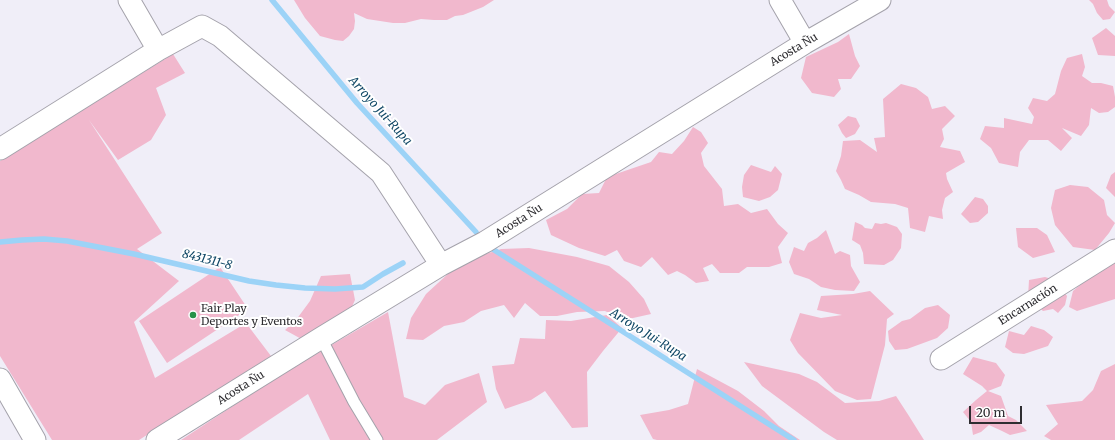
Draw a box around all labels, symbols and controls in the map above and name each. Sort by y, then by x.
street label: Acosta Ñu [768,31,820,69]
water label: Arroyo Jui-Rupa [345,74,415,148]
street label: Acosta Ñu [493,201,545,241]
water label: 8431311-8 [181,247,233,273]
street label: Encarnación [996,282,1060,328]
place label: Fair Play Deportes y Eventos [201,302,302,328]
water label: Arroyo Jui-Rupa [607,306,689,364]
marker: Fair Play Deportes y Eventos [188,310,198,320]
street label: Acosta Ñu [215,368,267,408]
scale bar [971,398,1024,424]
text: 20 m [976,405,1005,420]

